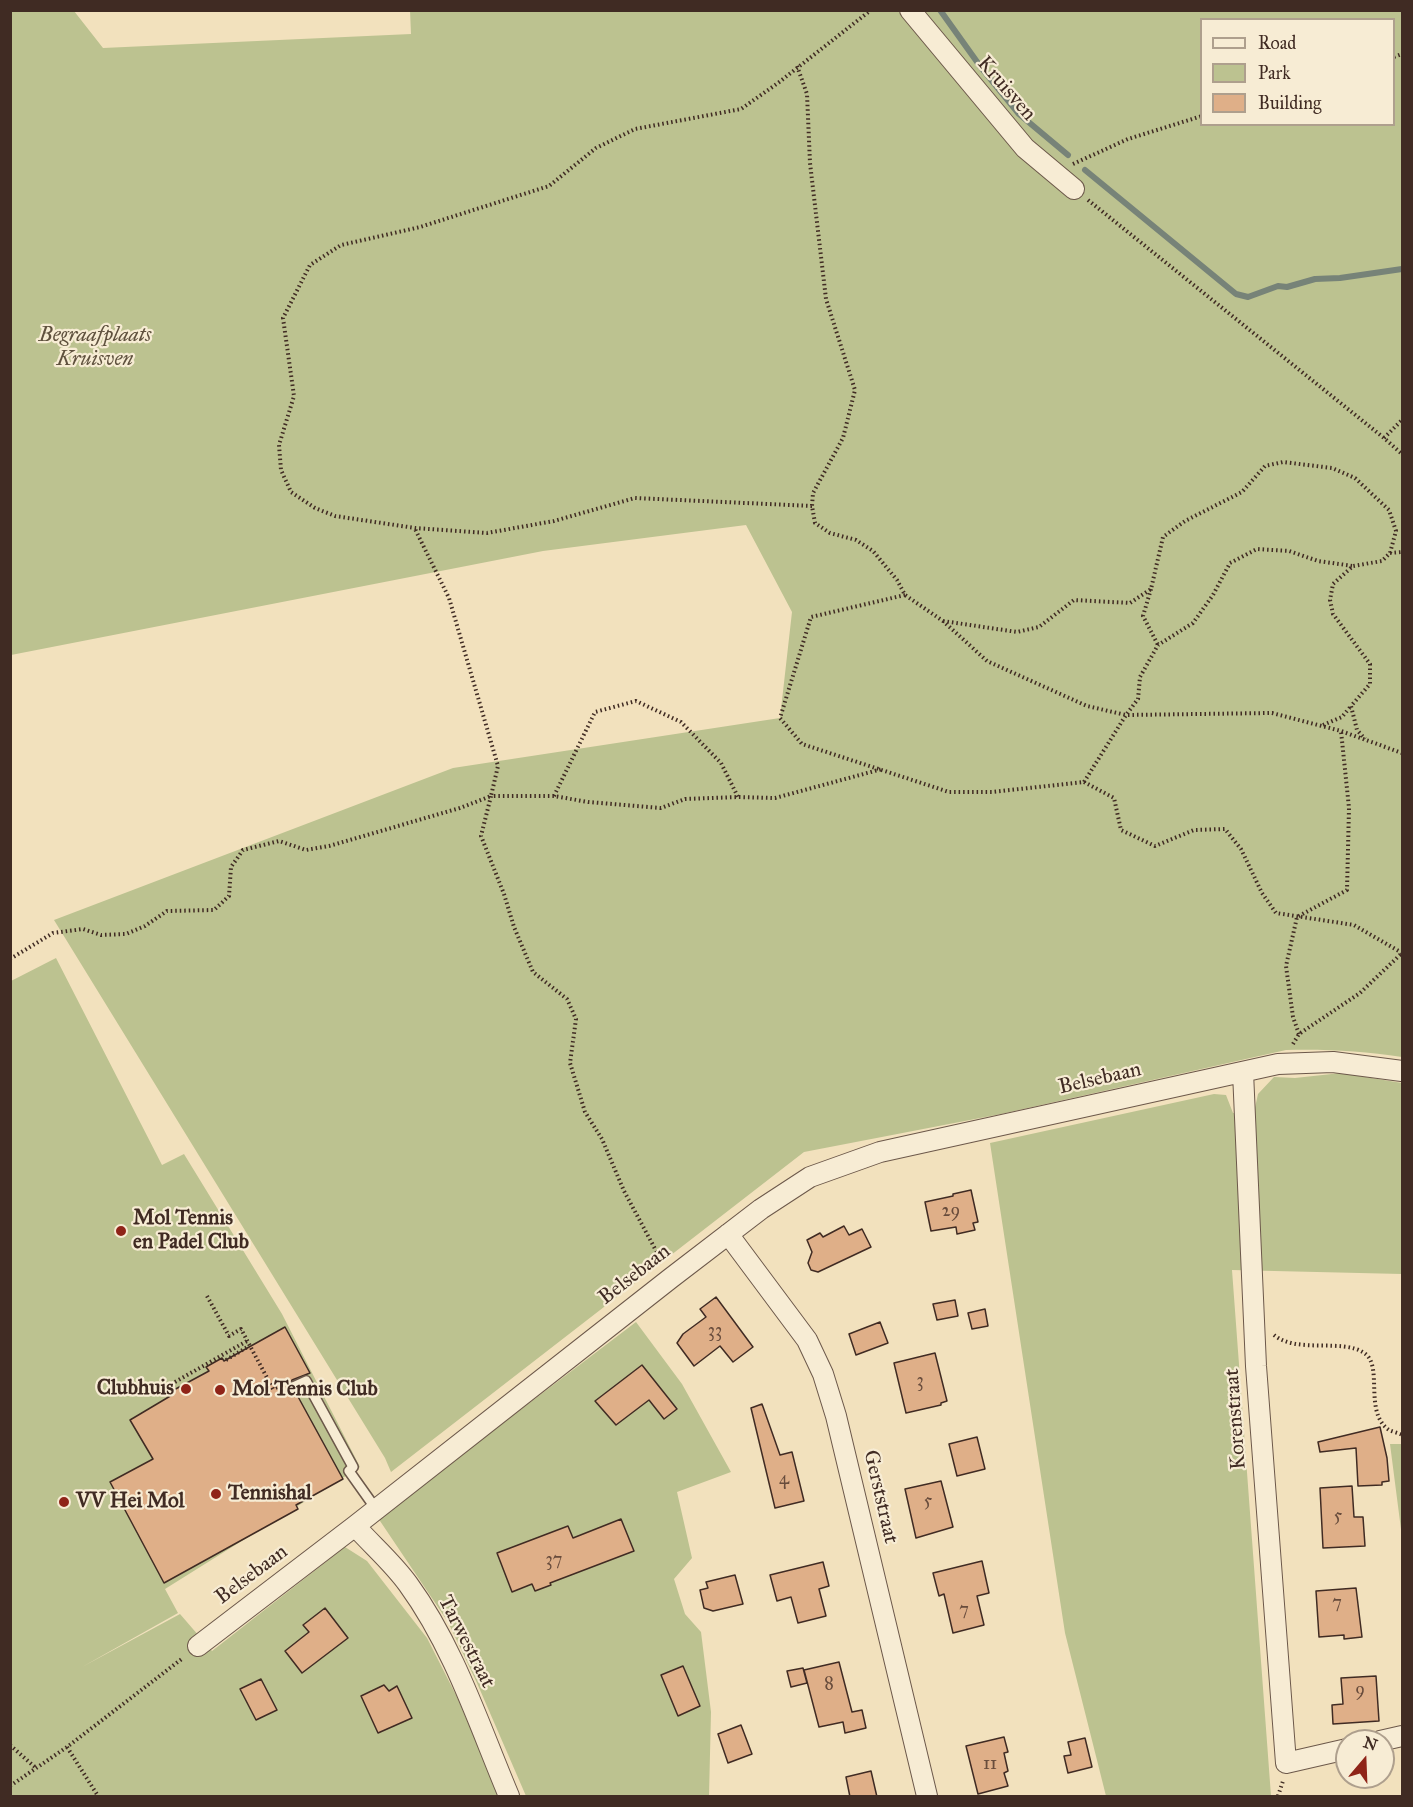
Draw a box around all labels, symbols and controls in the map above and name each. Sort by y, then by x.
legend [1200,18,1395,126]
text: Road [1258,32,1296,54]
street label: Kruisven [971,52,1041,126]
text: Park [1258,62,1291,84]
text: Building [1258,92,1321,114]
park label: Begraafplaats Kruisven [39,323,151,373]
street label: Belsebaan [1056,1057,1144,1101]
house number: 29 [942,1201,960,1223]
place label: Mol Tennis en Padel Club [133,1206,249,1256]
marker: Mol Tennis en Padel Club [114,1224,128,1238]
street label: Belsebaan [594,1239,676,1311]
house number: 33 [708,1321,722,1343]
street label: Korenstraat [1220,1368,1252,1470]
house number: 3 [916,1371,924,1393]
place label: Clubhuis [97,1376,174,1402]
place label: Mol Tennis Club [232,1377,378,1403]
marker: Clubhuis [179,1382,193,1396]
marker: Mol Tennis Club [213,1383,227,1397]
street label: Gerststraat [857,1448,903,1546]
house number: 4 [779,1469,789,1491]
place label: Tennishal [228,1481,312,1507]
marker: Tennishal [209,1487,223,1501]
place label: VV Hei Mol [76,1489,184,1515]
house number: 5 [924,1491,932,1513]
marker: VV Hei Mol [57,1495,71,1509]
house number: 5 [1334,1506,1342,1528]
street label: Belsebaan [211,1540,293,1610]
house number: 37 [546,1550,562,1572]
street label: Tarwestraat [432,1592,500,1692]
house number: 7 [1332,1593,1342,1615]
house number: 7 [959,1600,969,1622]
house number: 8 [824,1674,834,1696]
house number: 9 [1355,1680,1365,1702]
north arrow [1335,1729,1395,1789]
text: N [1361,1732,1380,1755]
house number: 11 [983,1754,997,1776]

